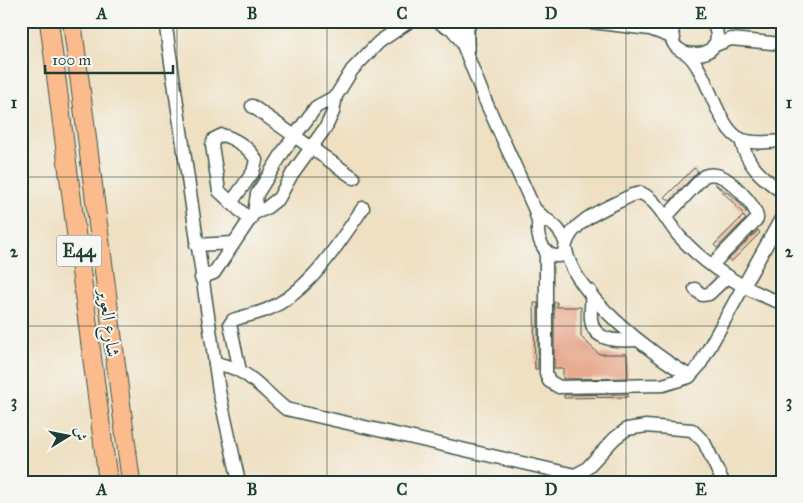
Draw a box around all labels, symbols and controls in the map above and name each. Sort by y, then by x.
text: A [96,4,108,23]
text: B [247,4,257,23]
text: C [397,4,408,23]
text: D [545,4,558,23]
text: E [695,4,707,23]
scale bar [45,42,172,74]
text: 100 m [52,51,92,69]
text: 1 [11,93,18,112]
text: 1 [786,93,793,112]
road number: E44 [56,236,102,266]
text: 2 [10,242,19,261]
text: 2 [785,242,794,261]
street label: شارع العوير [90,286,125,359]
text: 3 [11,392,17,412]
text: 3 [786,392,792,412]
north arrow [42,410,92,460]
text: ش [71,426,90,442]
text: A [96,480,108,499]
text: B [247,480,257,499]
text: C [397,480,408,499]
text: D [545,480,558,499]
text: E [695,480,707,499]

